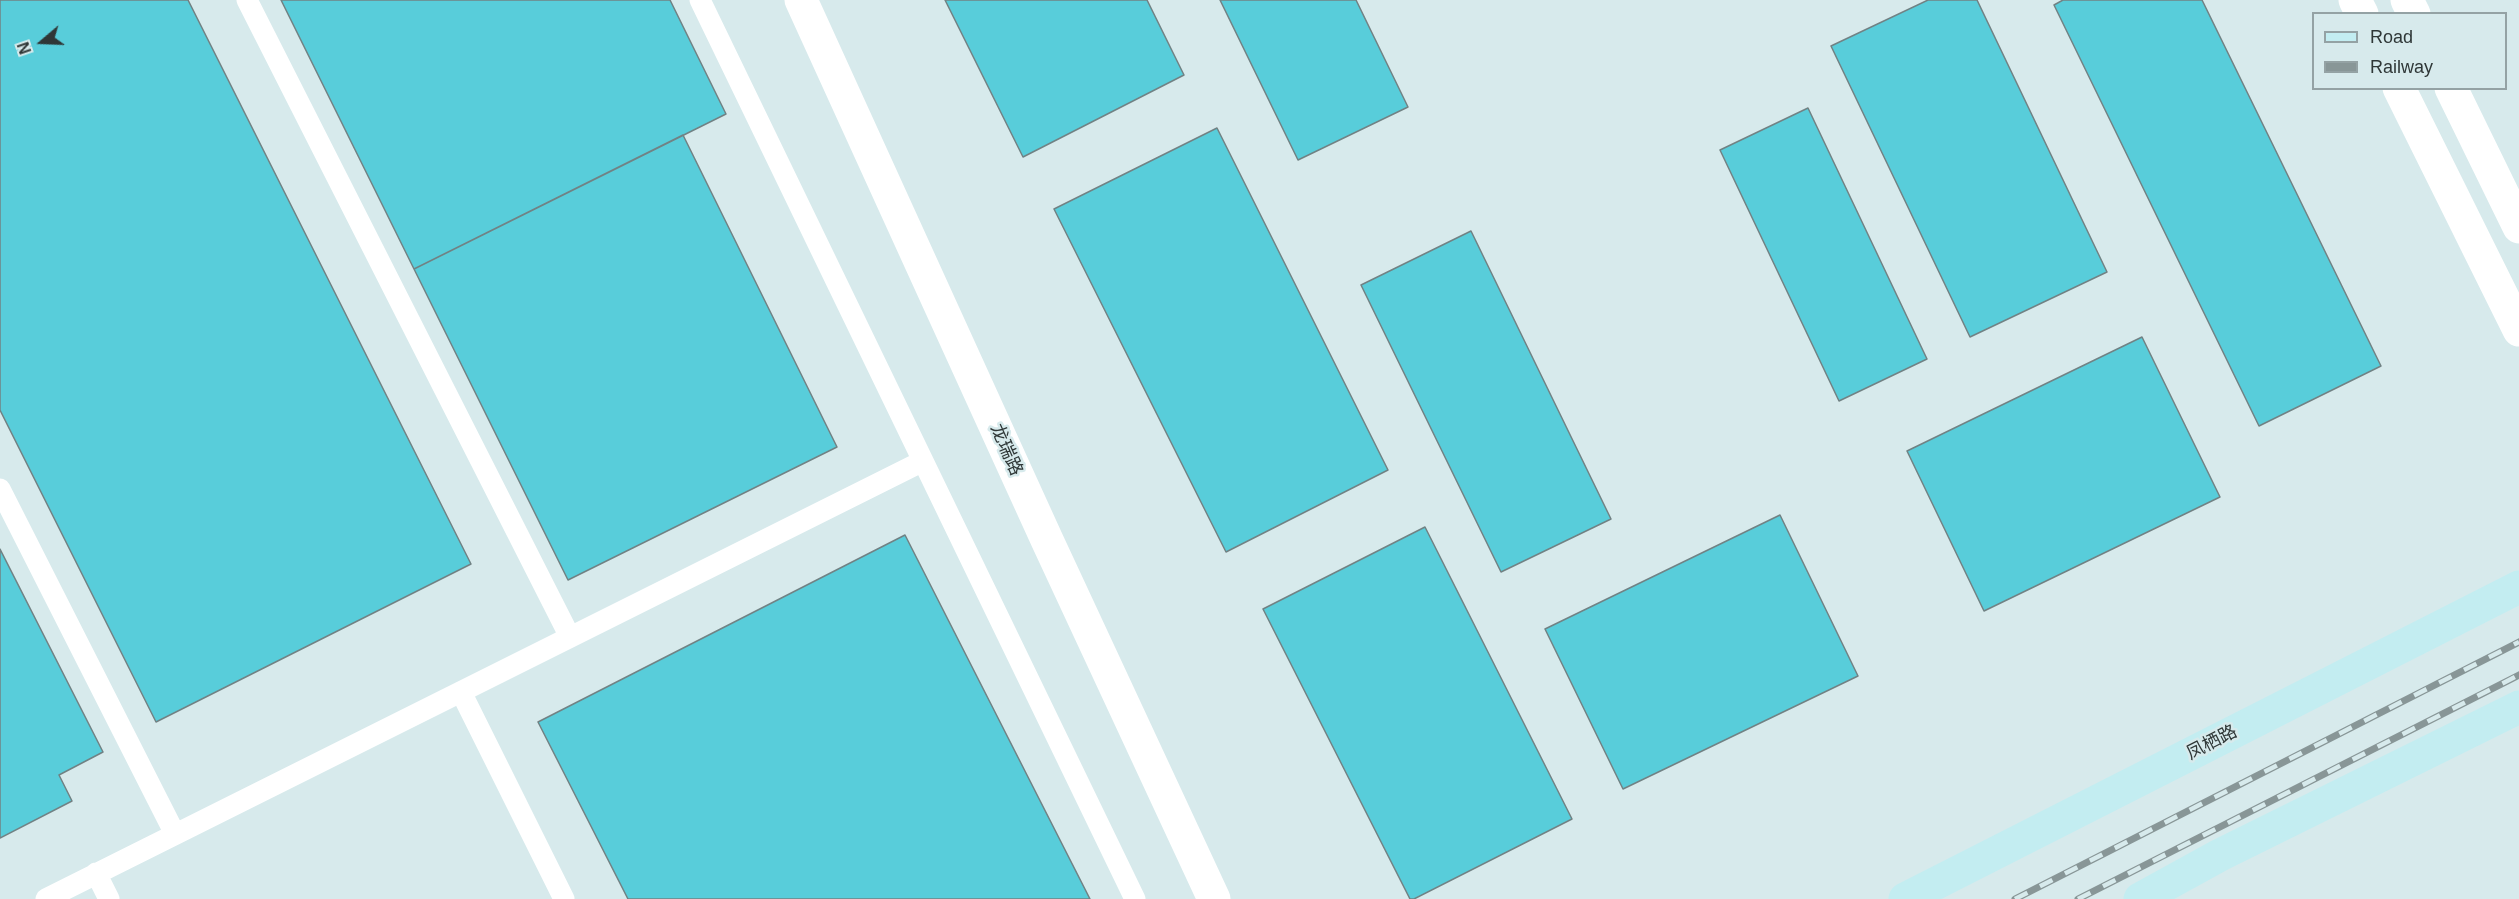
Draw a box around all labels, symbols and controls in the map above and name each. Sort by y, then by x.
north arrow [12,12,72,72]
legend [2312,12,2507,90]
text: Road [2370,27,2413,47]
text: N [15,40,34,56]
text: Railway [2370,57,2433,77]
street label: 龙瑞路 [985,421,1027,479]
street label: 凤栖路 [2183,721,2241,765]

